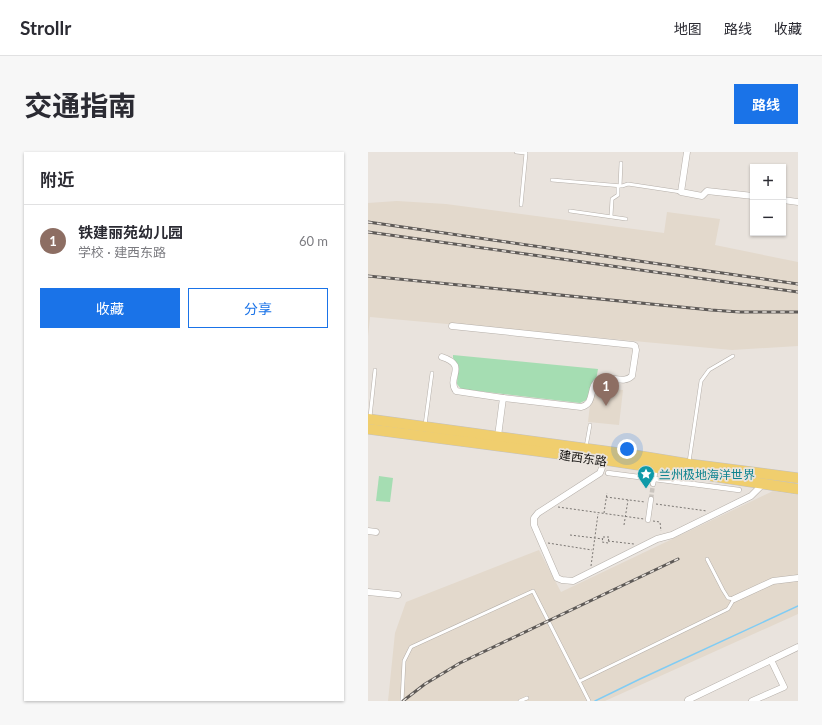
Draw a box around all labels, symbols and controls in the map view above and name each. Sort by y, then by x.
text: Strollr [20,16,71,39]
text: 地图 [674,20,702,37]
text: 路线 [724,20,752,37]
text: 收藏 [774,20,802,37]
button: 路线 [734,84,798,124]
text: 交通指南 [24,88,136,122]
map controls [750,164,786,236]
button: + [750,164,786,200]
text: 附近 [40,169,74,190]
button: − [750,200,786,236]
text: 铁建丽苑幼儿园 [78,223,183,241]
text: 1 [49,233,57,249]
text: 60 m [299,233,328,249]
text: 学校 · 建西东路 [78,244,166,260]
button: 收藏 [40,288,180,328]
button: 分享 [188,288,328,328]
pin: 1 [593,373,619,406]
your location [617,439,637,459]
street label: 建西东路 [558,447,608,469]
place icon: 兰州极地海洋世界 [636,464,656,489]
place label: 兰州极地海洋世界 [659,467,755,482]

